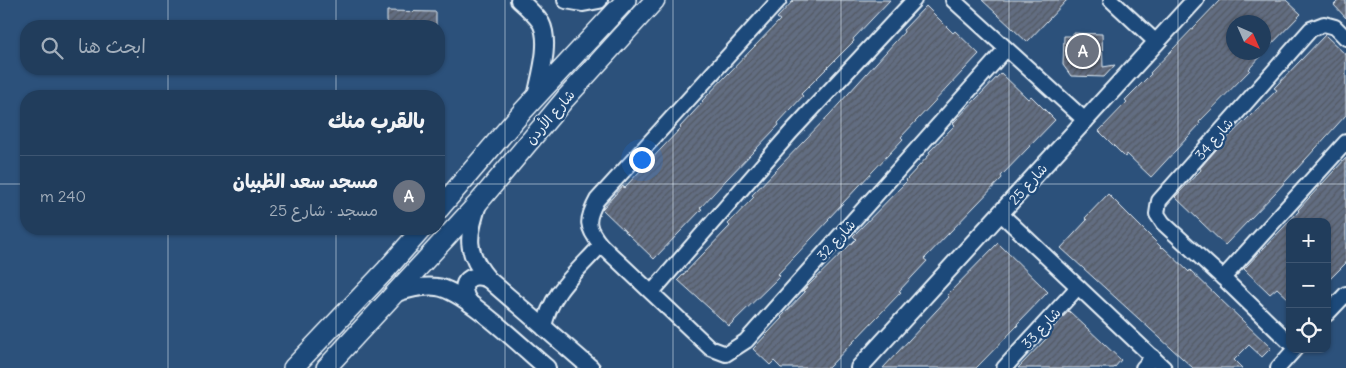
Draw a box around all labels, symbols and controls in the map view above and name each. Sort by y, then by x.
north arrow [1226,15,1271,60]
search box [20,20,445,75]
pin: A [1067,32,1099,70]
icon: search [38,34,66,62]
text: ابحث هنا [78,34,146,58]
street label: شارع الأردن [521,86,579,149]
text: بالقرب منك [328,107,425,134]
street label: شارع 34 [1191,114,1238,164]
your location [629,147,655,173]
street label: شارع 25 [1005,160,1052,209]
text: مسجد سعد الظبيان [233,169,378,193]
text: 240 m [40,186,86,206]
text: A [404,186,414,206]
text: مسجد · شارع 25 [269,200,378,220]
street label: شارع 32 [813,216,860,265]
map controls [1286,218,1331,353]
button: + [1286,218,1331,263]
button: − [1286,263,1331,308]
street label: شارع 33 [1018,304,1065,353]
button: locate [1286,308,1331,353]

